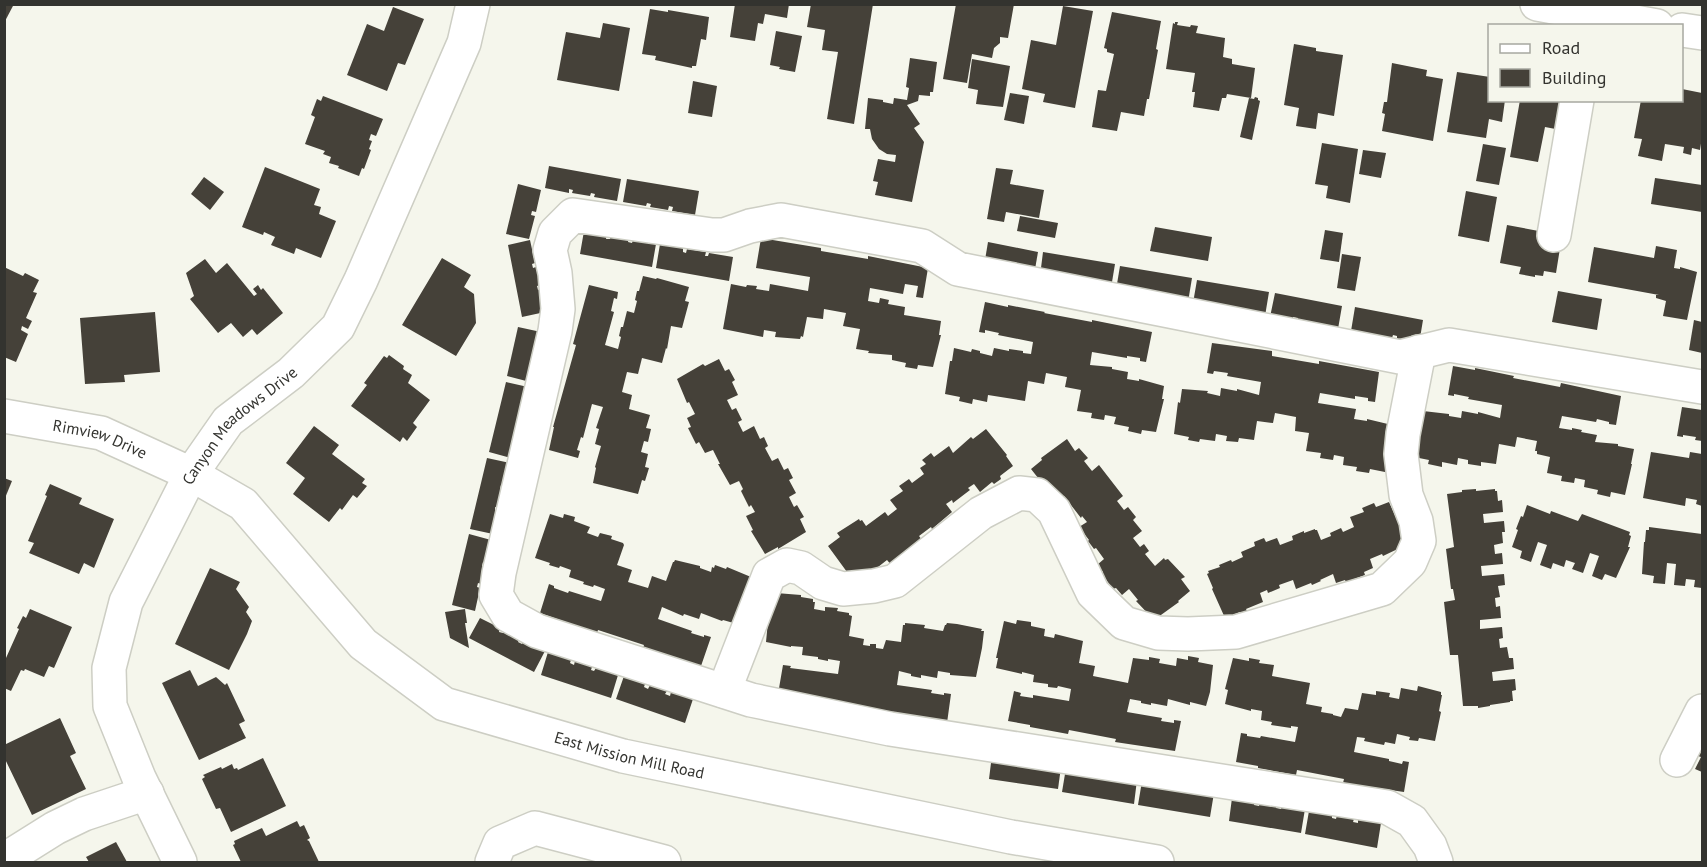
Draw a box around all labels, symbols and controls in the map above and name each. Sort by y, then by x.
legend [1488,24,1683,102]
text: Road [1542,36,1580,59]
text: Building [1542,66,1606,89]
street label: Canyon Meadows Drive [177,362,301,488]
street label: Rimview Drive [51,415,150,463]
street label: East Mission Mill Road [552,727,706,783]

